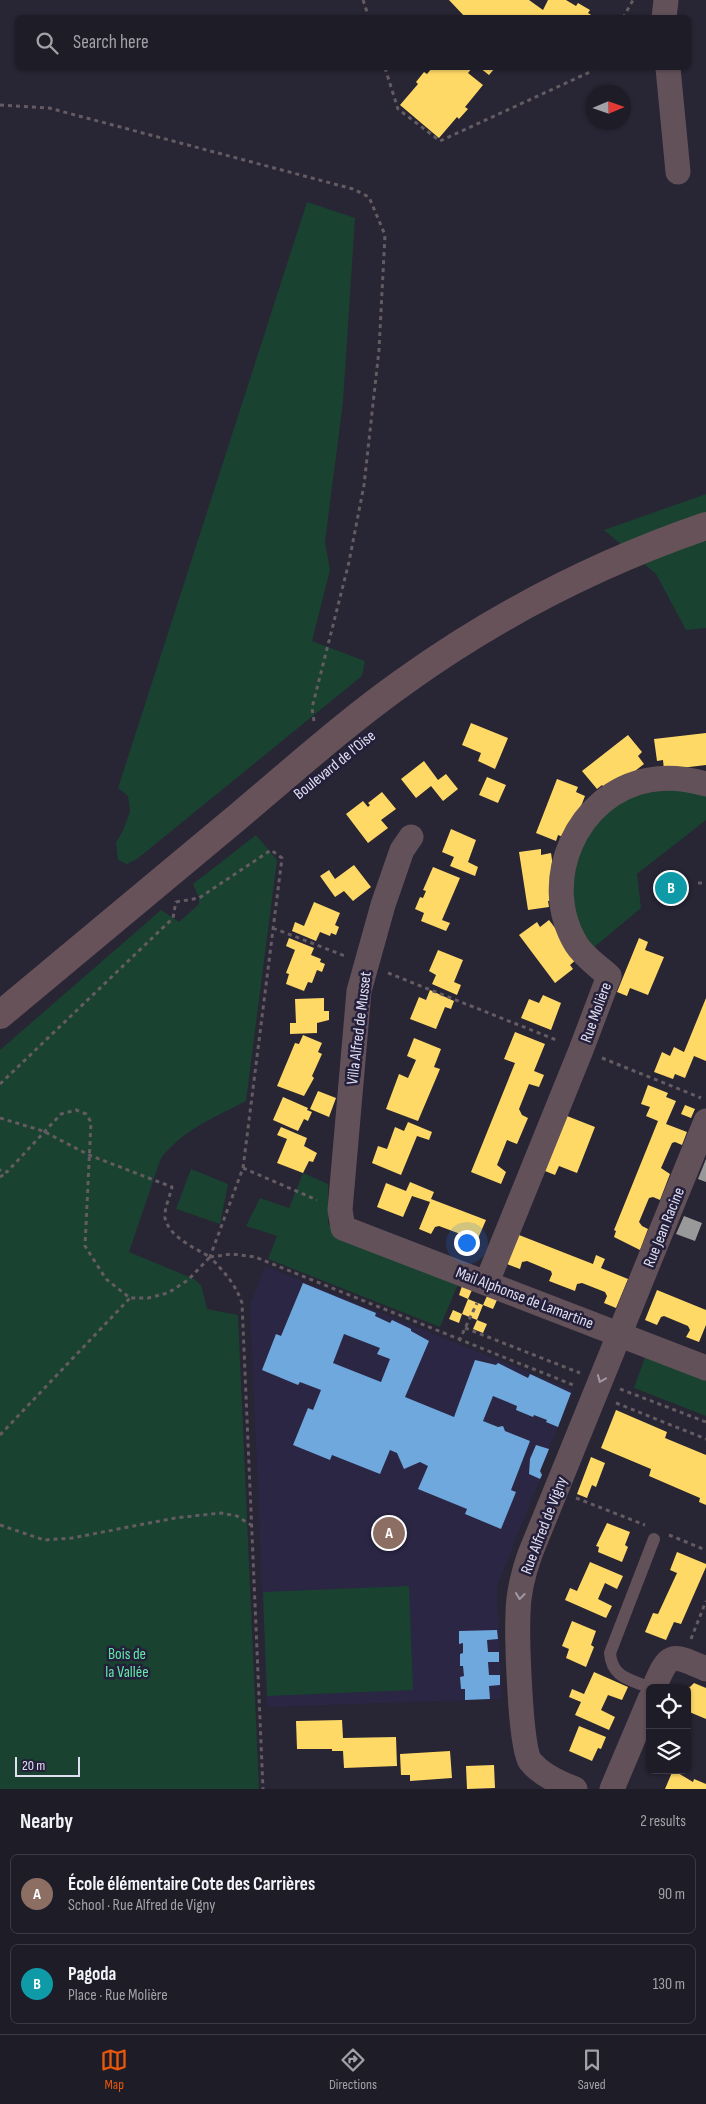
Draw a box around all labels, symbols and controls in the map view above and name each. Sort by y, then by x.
search box [15,15,691,70]
icon: search [33,29,61,57]
text: Search here [73,31,149,54]
north arrow [586,85,631,130]
street label: Boulevard de l'Oise [290,726,380,804]
pin: B [655,869,687,907]
street label: Villa Alfred de Musset [343,970,376,1086]
street label: Rue Molière [577,980,616,1045]
street label: Rue Jean Racine [640,1185,689,1270]
your location [454,1230,480,1256]
street label: Mail Alphonse de Lamartine [453,1263,596,1333]
one-way arrow [597,1374,608,1383]
street label: Rue Alfred de Vigny [517,1474,572,1577]
pin: A [373,1514,405,1552]
one-way arrow [515,1592,526,1600]
park label: Bois de la Vallée [105,1645,149,1682]
map controls [646,1684,691,1774]
button: locate [646,1684,691,1729]
button: layers [646,1729,691,1774]
scale bar [15,1754,80,1777]
text: 20 m [22,1757,45,1774]
text: Nearby [20,1809,73,1834]
text: 2 results [640,1812,686,1831]
text: École élémentaire Cote des Carrières [68,1873,315,1896]
text: A [33,1885,41,1904]
text: 90 m [658,1885,685,1904]
text: School · Rue Alfred de Vigny [68,1896,216,1915]
text: Pagoda [68,1963,116,1986]
text: B [33,1975,41,1994]
text: 130 m [653,1975,685,1994]
text: Place · Rue Molière [68,1986,168,2005]
tab: Map [100,2046,128,2093]
tab: Directions [329,2046,377,2093]
tab: Saved [578,2046,606,2093]

